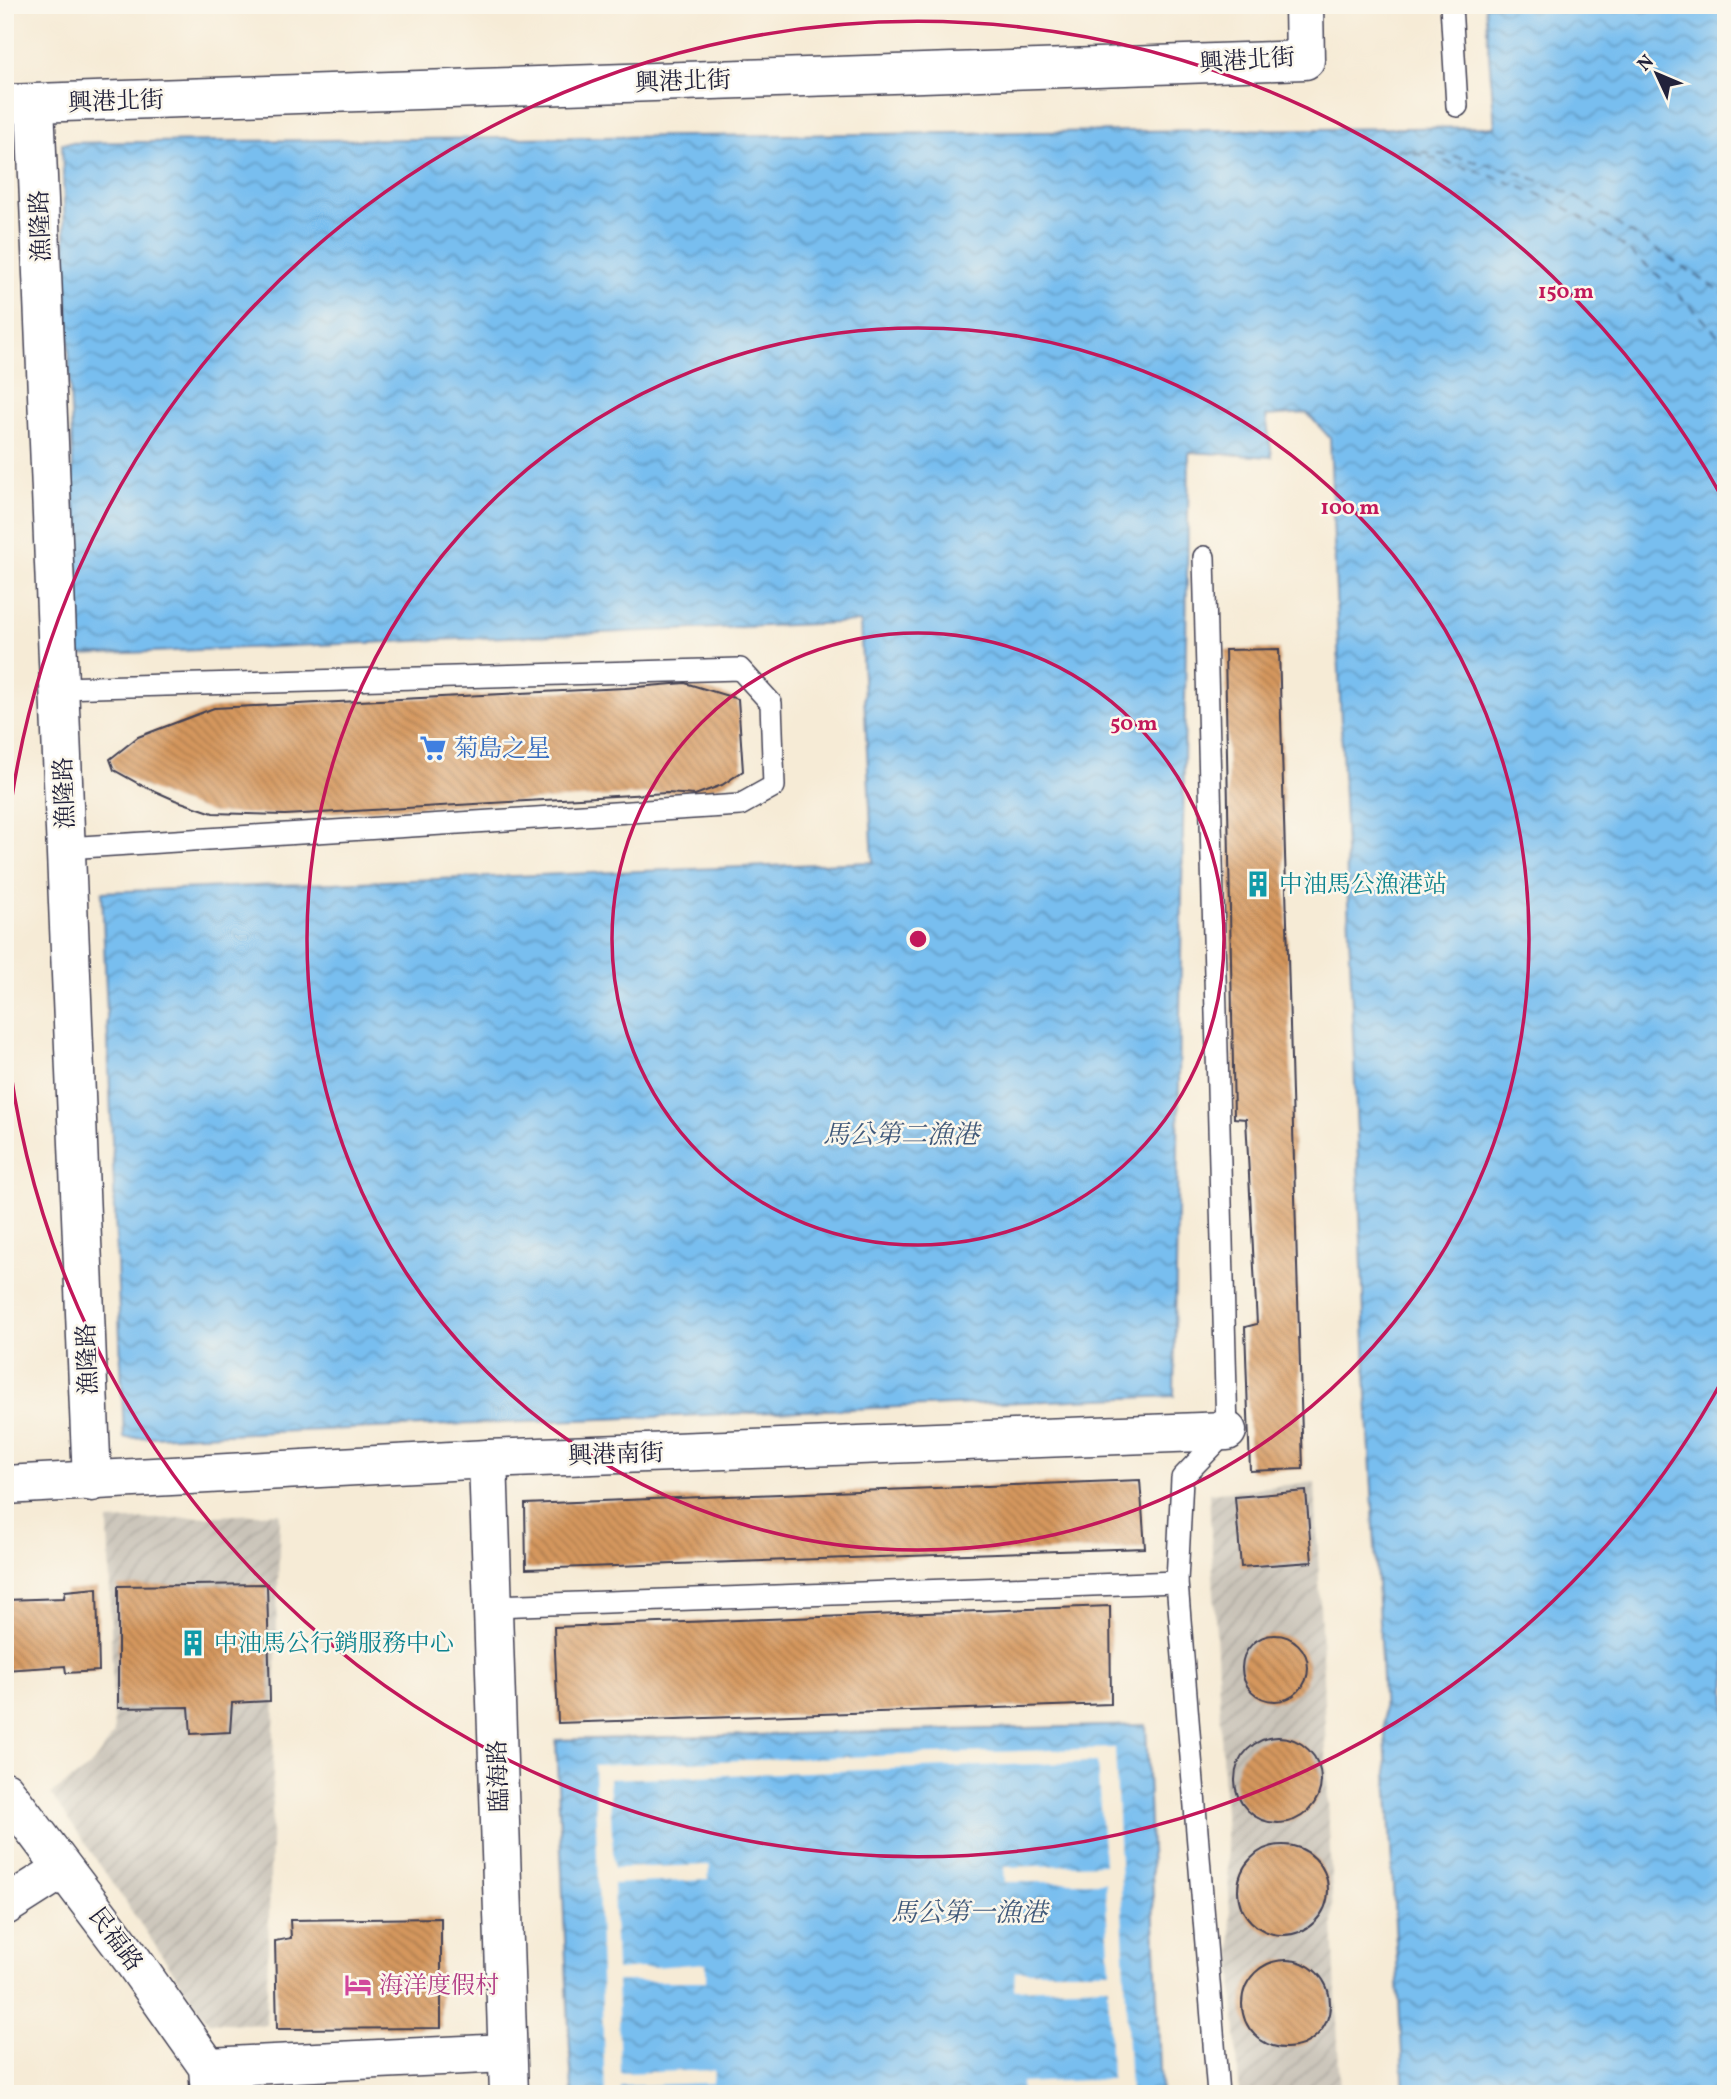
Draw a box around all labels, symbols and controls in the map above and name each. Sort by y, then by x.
north arrow [1622,38,1692,108]
street label: 興港北街 [1198,42,1296,82]
text: N [1632,49,1660,78]
street label: 興港北街 [635,64,732,102]
street label: 興港北街 [68,84,165,122]
street label: 漁隆路 [24,189,60,263]
text: 150 m [1538,278,1594,307]
text: 100 m [1320,494,1380,523]
text: 50 m [1110,710,1158,739]
supermarket icon: 菊島之星 [418,733,448,763]
place label: 菊島之星 [454,733,550,767]
street label: 漁隆路 [48,756,84,830]
building icon: 中油馬公漁港站 [1243,869,1273,899]
place label: 中油馬公漁港站 [1279,869,1447,903]
centre of rings [906,927,930,951]
water label: 馬公第二漁港 [823,1118,982,1154]
street label: 漁隆路 [71,1322,107,1396]
street label: 興港南街 [568,1437,665,1475]
building icon: 中油馬公行銷服務中心 [178,1628,208,1658]
place label: 中油馬公行銷服務中心 [214,1628,454,1662]
street label: 臨海路 [482,1739,518,1813]
water label: 馬公第一漁港 [891,1896,1050,1932]
street label: 民福路 [79,1901,150,1979]
hotel icon: 海洋度假村 [343,1970,373,2000]
place label: 海洋度假村 [379,1970,499,2004]

